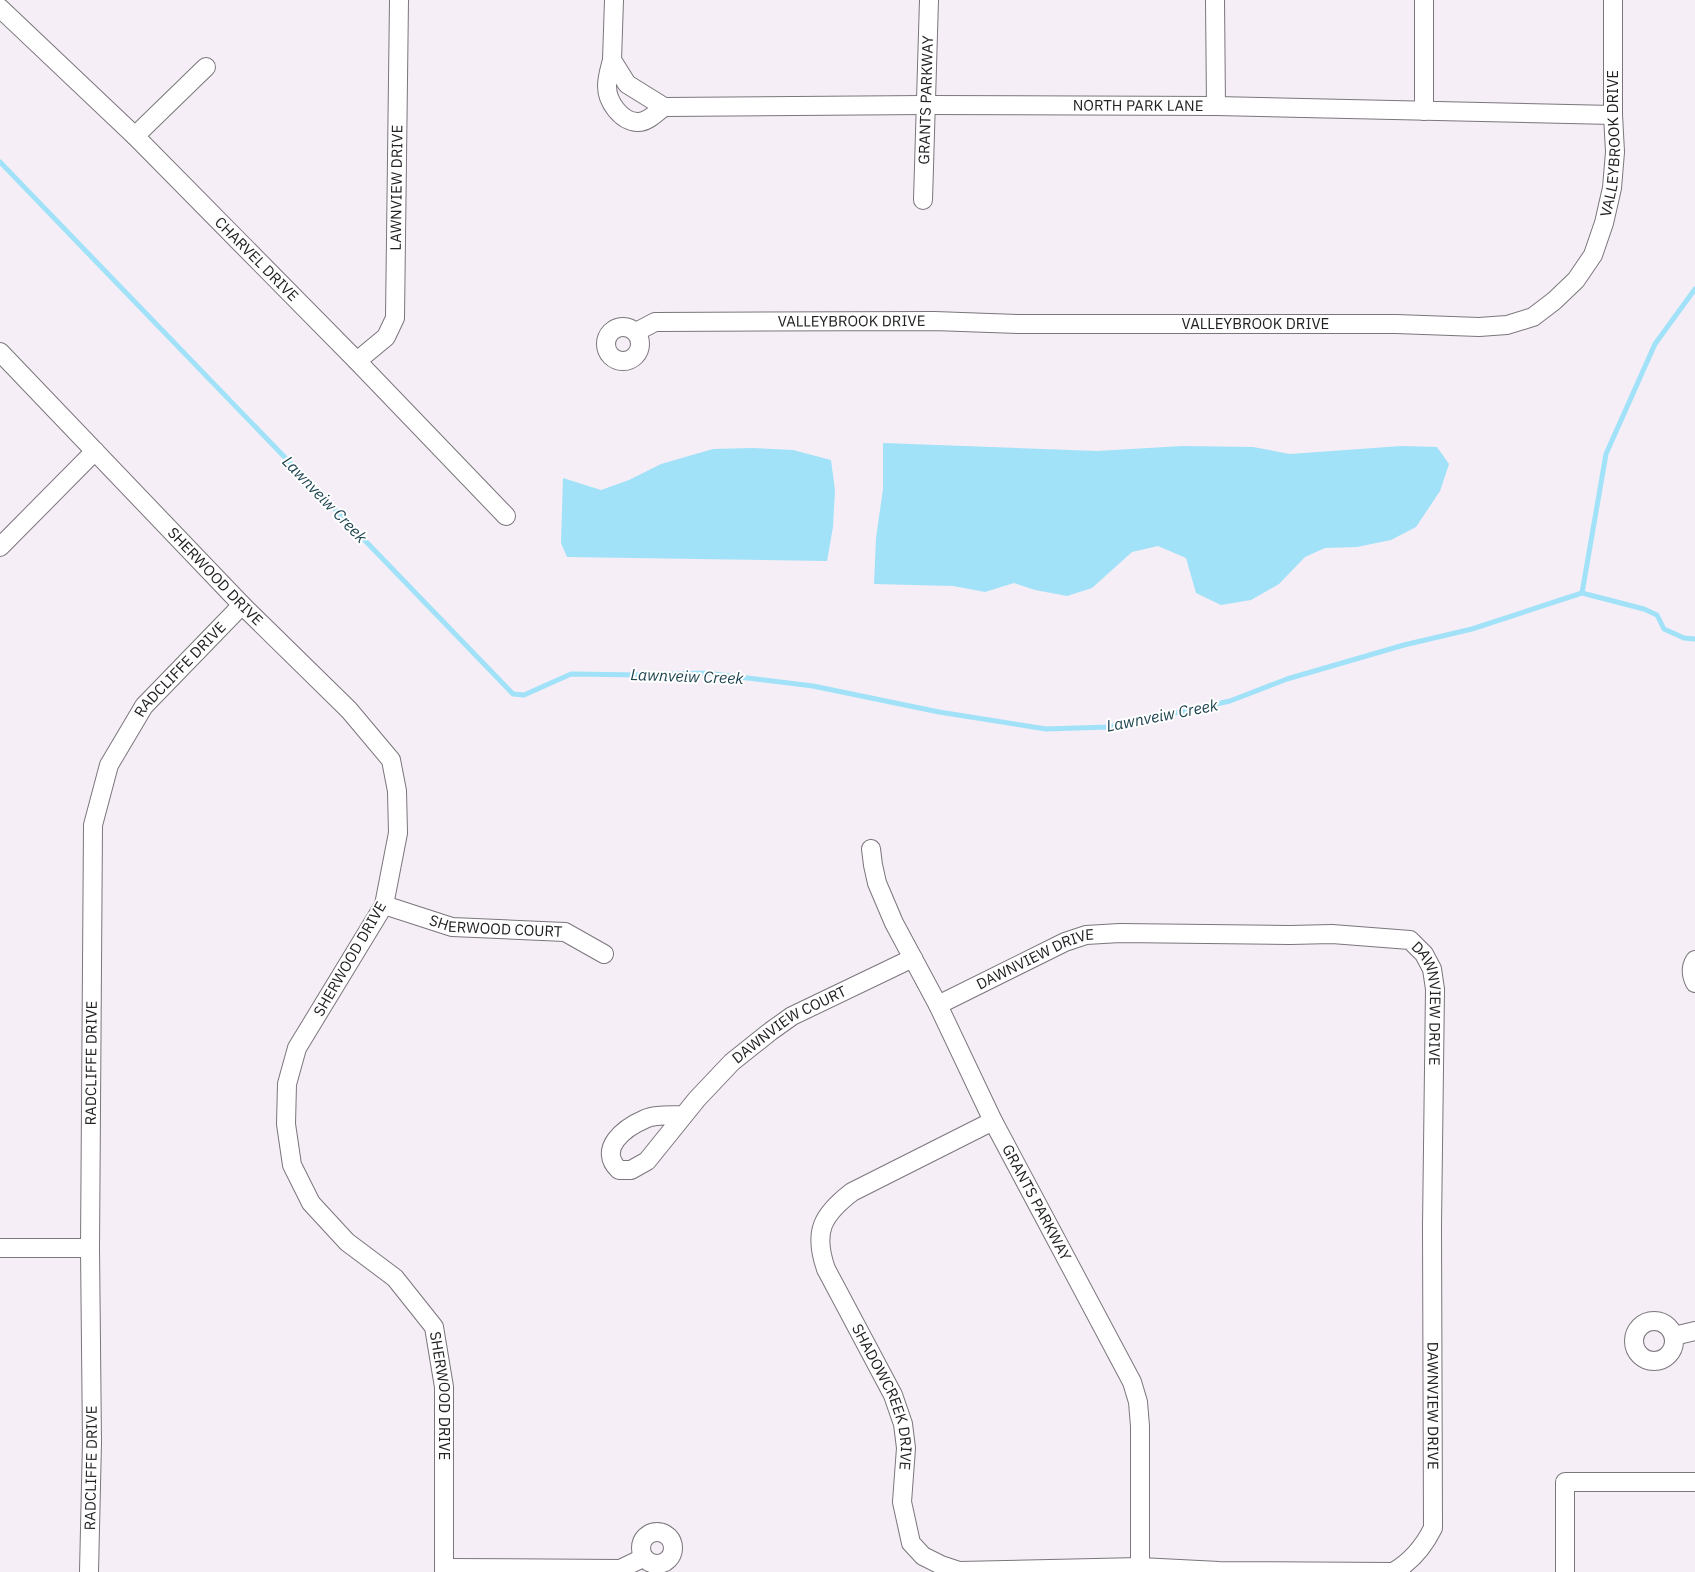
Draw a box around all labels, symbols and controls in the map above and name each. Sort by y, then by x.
street label: GRANTS PARKWAY [914,35,937,165]
street label: VALLEYBROOK DRIVE [1596,70,1624,219]
street label: NORTH PARK LANE [1073,96,1203,115]
street label: LAWNVIEW DRIVE [386,125,406,251]
street label: CHARVEL DRIVE [211,212,303,305]
street label: VALLEYBROOK DRIVE [778,311,925,331]
street label: VALLEYBROOK DRIVE [1182,314,1329,333]
water label: Lawnveiw Creek [278,451,372,547]
street label: SHERWOOD DRIVE [164,523,267,629]
street label: RADCLIFFE DRIVE [130,617,230,720]
water label: Lawnveiw Creek [630,664,745,688]
water label: Lawnveiw Creek [1105,694,1220,736]
street label: SHERWOOD DRIVE [309,898,390,1019]
street label: SHERWOOD COURT [427,910,563,941]
street label: DAWNVIEW DRIVE [973,925,1095,993]
street label: DAWNVIEW DRIVE [1408,937,1445,1066]
street label: DAWNVIEW COURT [728,981,850,1067]
street label: RADCLIFFE DRIVE [81,1001,101,1126]
street label: GRANTS PARKWAY [998,1141,1076,1264]
street label: SHADOWCREEK DRIVE [848,1320,916,1471]
street label: SHERWOOD DRIVE [426,1330,454,1460]
street label: DAWNVIEW DRIVE [1423,1342,1443,1470]
street label: RADCLIFFE DRIVE [80,1406,101,1531]

